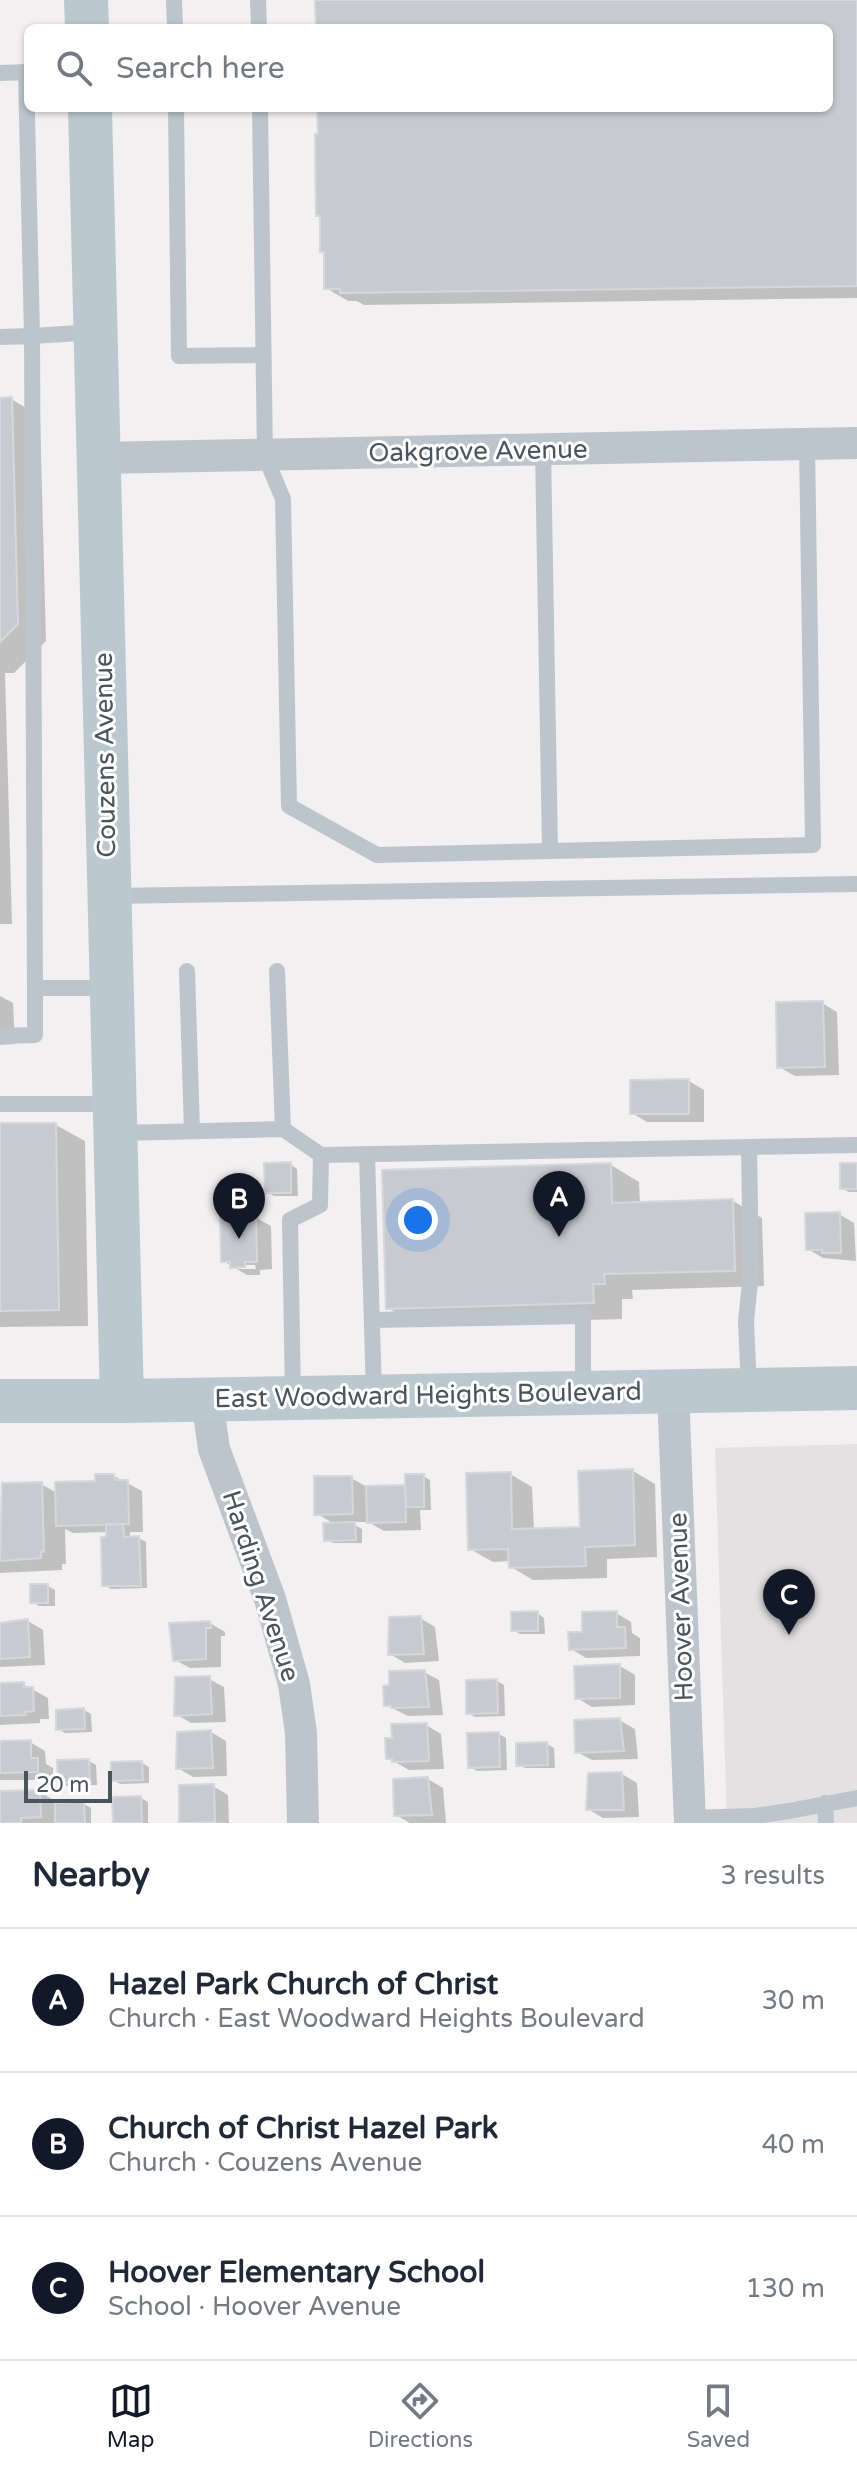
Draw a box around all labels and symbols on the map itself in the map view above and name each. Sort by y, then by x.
street label: Oakgrove Avenue [368,434,588,468]
street label: Couzens Avenue [88,652,122,858]
pin: A [533,1171,585,1237]
pin: B [213,1173,265,1239]
your location [398,1200,438,1240]
street label: East Woodward Heights Boulevard [214,1376,642,1414]
street label: Harding Avenue [216,1487,306,1685]
street label: Hoover Avenue [662,1512,700,1702]
pin: C [763,1569,815,1635]
scale bar [24,1767,112,1803]

